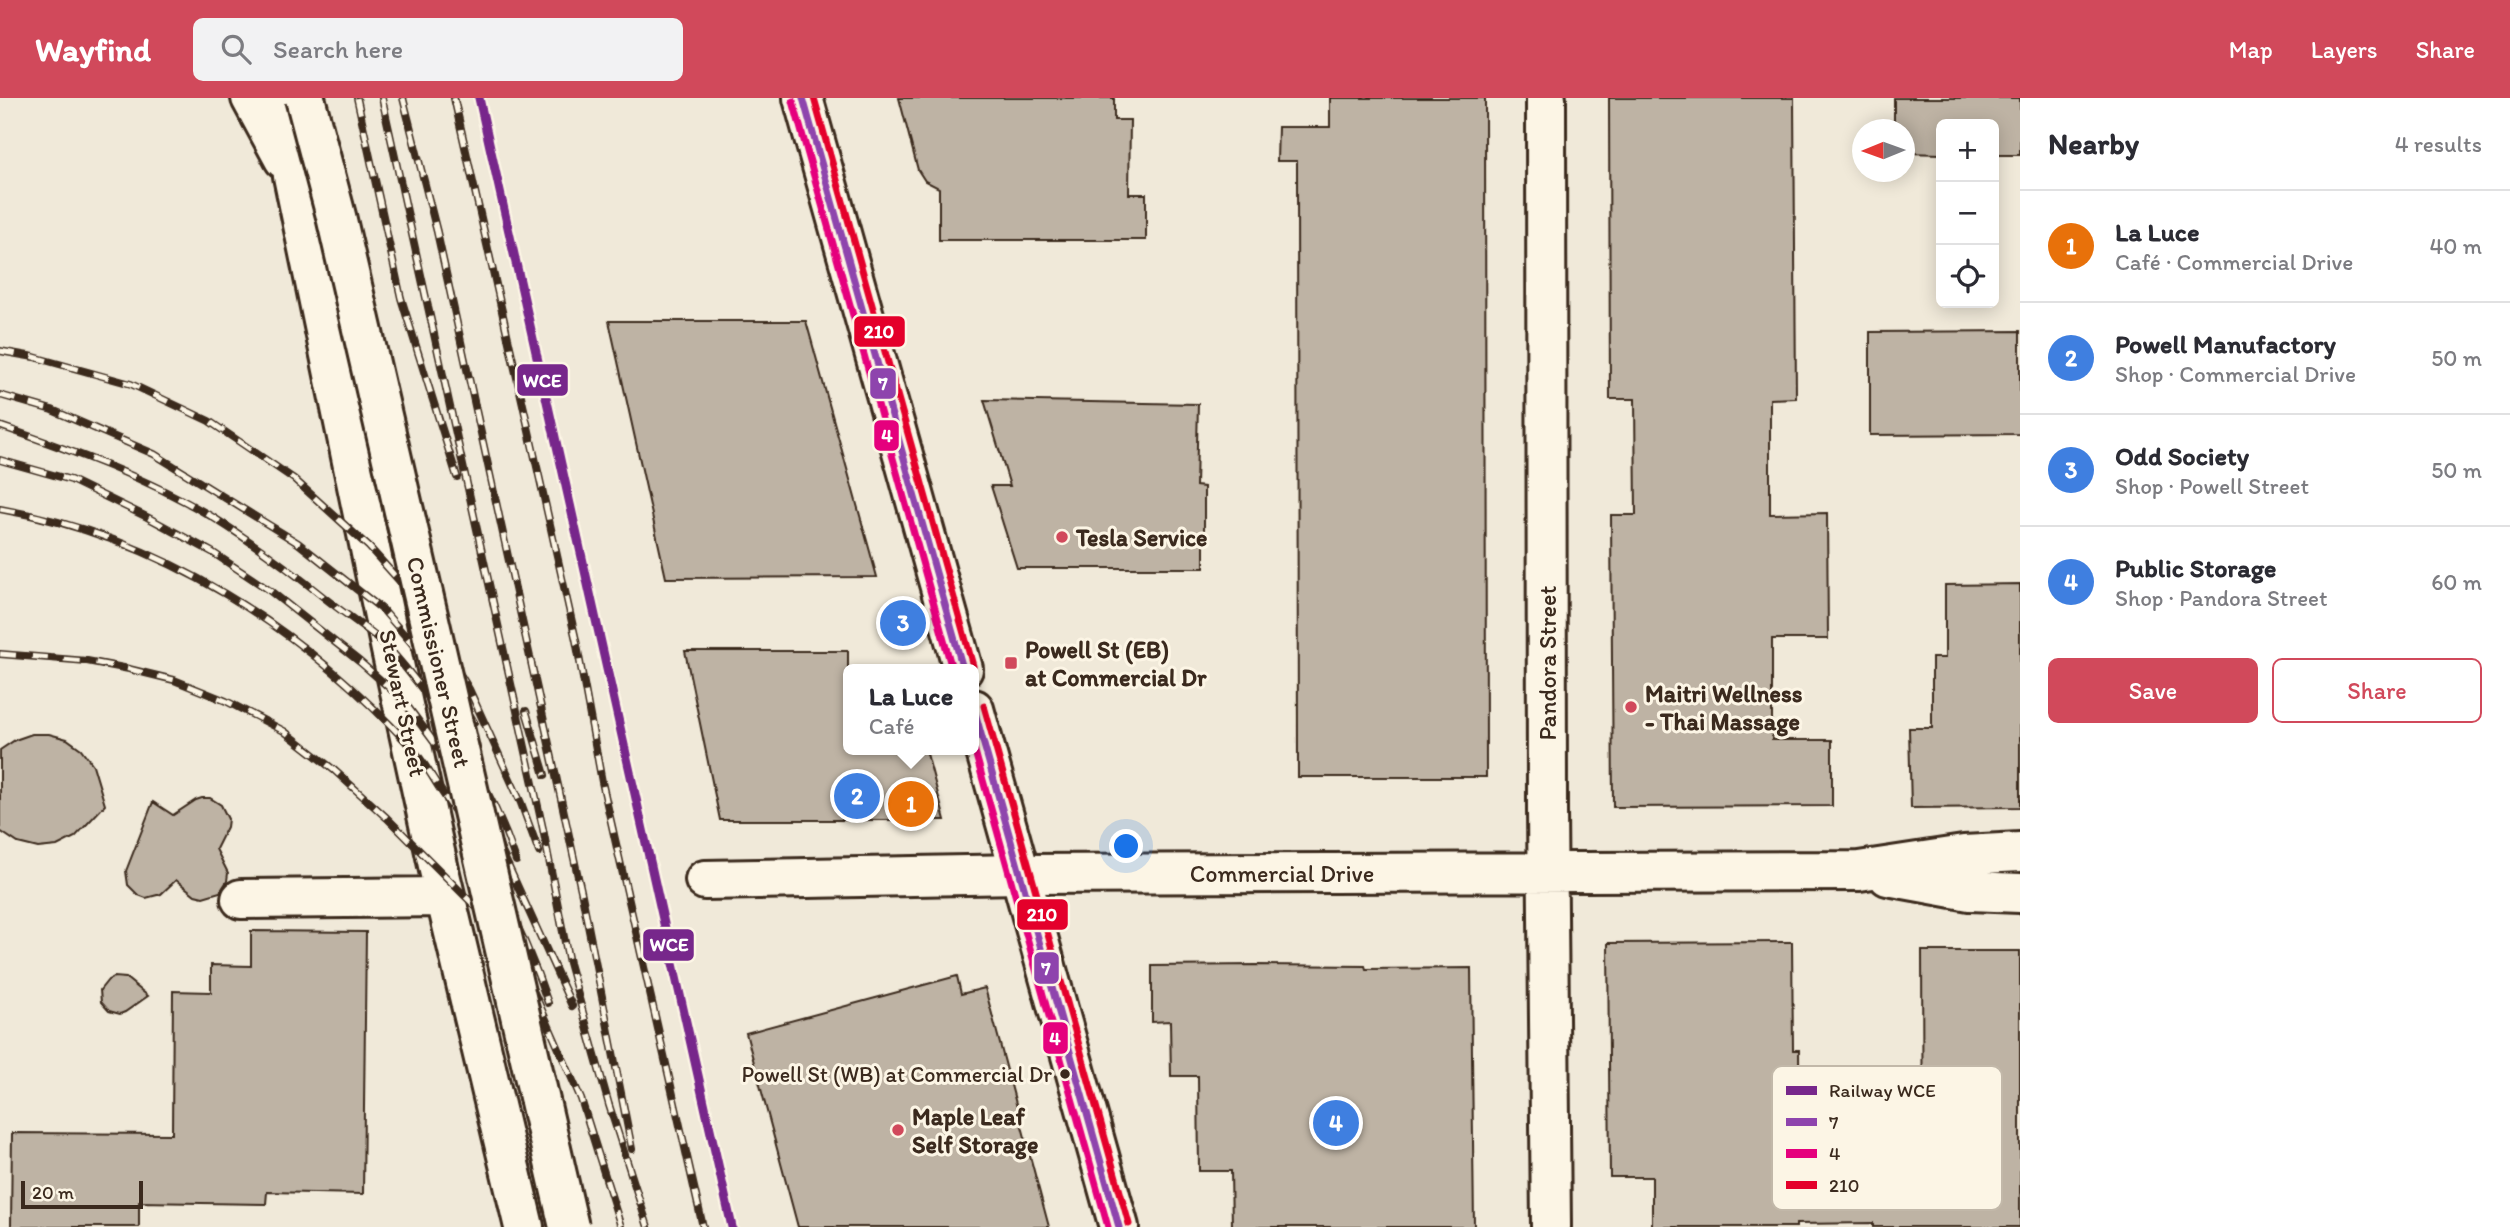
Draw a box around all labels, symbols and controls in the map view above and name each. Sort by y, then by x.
search box [193,18,683,81]
text: Wayfind [35,30,151,69]
icon: search [217,30,255,68]
text: Search here [273,33,403,65]
text: Map [2229,35,2273,64]
text: Layers [2311,35,2378,64]
text: Share [2416,35,2475,64]
north arrow [1852,119,1915,182]
map controls [1936,119,1999,308]
button: + [1936,119,1999,182]
text: Nearby [2048,125,2139,162]
text: 4 results [2395,130,2482,158]
button: − [1936,182,1999,245]
text: La Luce [2115,216,2200,248]
text: 1 [2066,232,2076,260]
text: 40 m [2429,232,2482,260]
button: locate [1936,245,1999,308]
text: Café · Commercial Drive [2115,248,2353,276]
line badge: 210 [853,315,906,348]
text: 210 [864,320,895,343]
text: Powell Manufactory [2115,328,2336,360]
text: 2 [2065,344,2077,372]
text: 50 m [2431,344,2482,372]
text: Shop · Commercial Drive [2115,360,2356,388]
line badge: WCE [516,363,569,397]
line badge: 7 [869,367,897,400]
text: WCE [523,369,562,392]
text: 7 [877,372,888,395]
line badge: 4 [873,419,900,452]
text: 4 [881,424,893,447]
text: Odd Society [2115,440,2249,472]
text: 3 [2065,456,2077,484]
text: 50 m [2431,456,2482,484]
text: Shop · Powell Street [2115,472,2309,500]
place label: Tesla Service [1075,523,1207,552]
marker: Tesla Service [1054,529,1070,545]
text: Public Storage [2115,552,2276,584]
street label: Commissioner Street [401,554,477,770]
text: 4 [2064,568,2078,596]
text: 60 m [2431,568,2482,596]
text: Shop · Pandora Street [2115,584,2328,612]
street label: Pandora Street [1533,586,1562,740]
pin: 3 [880,597,926,649]
street label: Stewart Street [373,627,433,779]
place label: Powell St (EB) at Commercial Dr [1025,635,1207,692]
marker: Powell St (EB) at Commercial Dr [1003,655,1019,671]
button: Save [2048,658,2258,723]
button: Share [2272,658,2482,723]
popup [843,664,979,755]
place label: Maitri Wellness - Thai Massage [1645,679,1803,737]
text: La Luce [869,680,953,712]
marker: Maitri Wellness - Thai Massage [1623,699,1639,715]
text: Café [869,712,914,740]
pin: 2 [834,770,880,822]
pin: 1 [888,778,934,830]
your location [1109,829,1143,863]
street label: Commercial Drive [1190,859,1374,888]
line badge: 210 [1016,898,1069,931]
text: 210 [1027,903,1058,926]
line badge: WCE [642,928,695,962]
text: WCE [650,933,689,956]
line badge: 7 [1033,951,1060,985]
text: 7 [1040,957,1051,980]
line badge: 4 [1042,1021,1069,1055]
text: 4 [1049,1027,1061,1050]
place label: Powell St (WB) at Commercial Dr [741,1061,1052,1088]
legend [1772,1066,2002,1210]
marker: Powell St (WB) at Commercial Dr [1058,1067,1072,1081]
text: Railway WCE [1829,1079,1936,1102]
pin: 4 [1313,1097,1359,1149]
place label: Maple Leaf Self Storage [912,1102,1039,1160]
text: 7 [1829,1111,1838,1134]
marker: Maple Leaf Self Storage [890,1122,906,1138]
text: 4 [1829,1142,1840,1165]
text: 210 [1829,1174,1860,1197]
scale bar [21,1178,144,1210]
text: 20 m [32,1181,74,1204]

